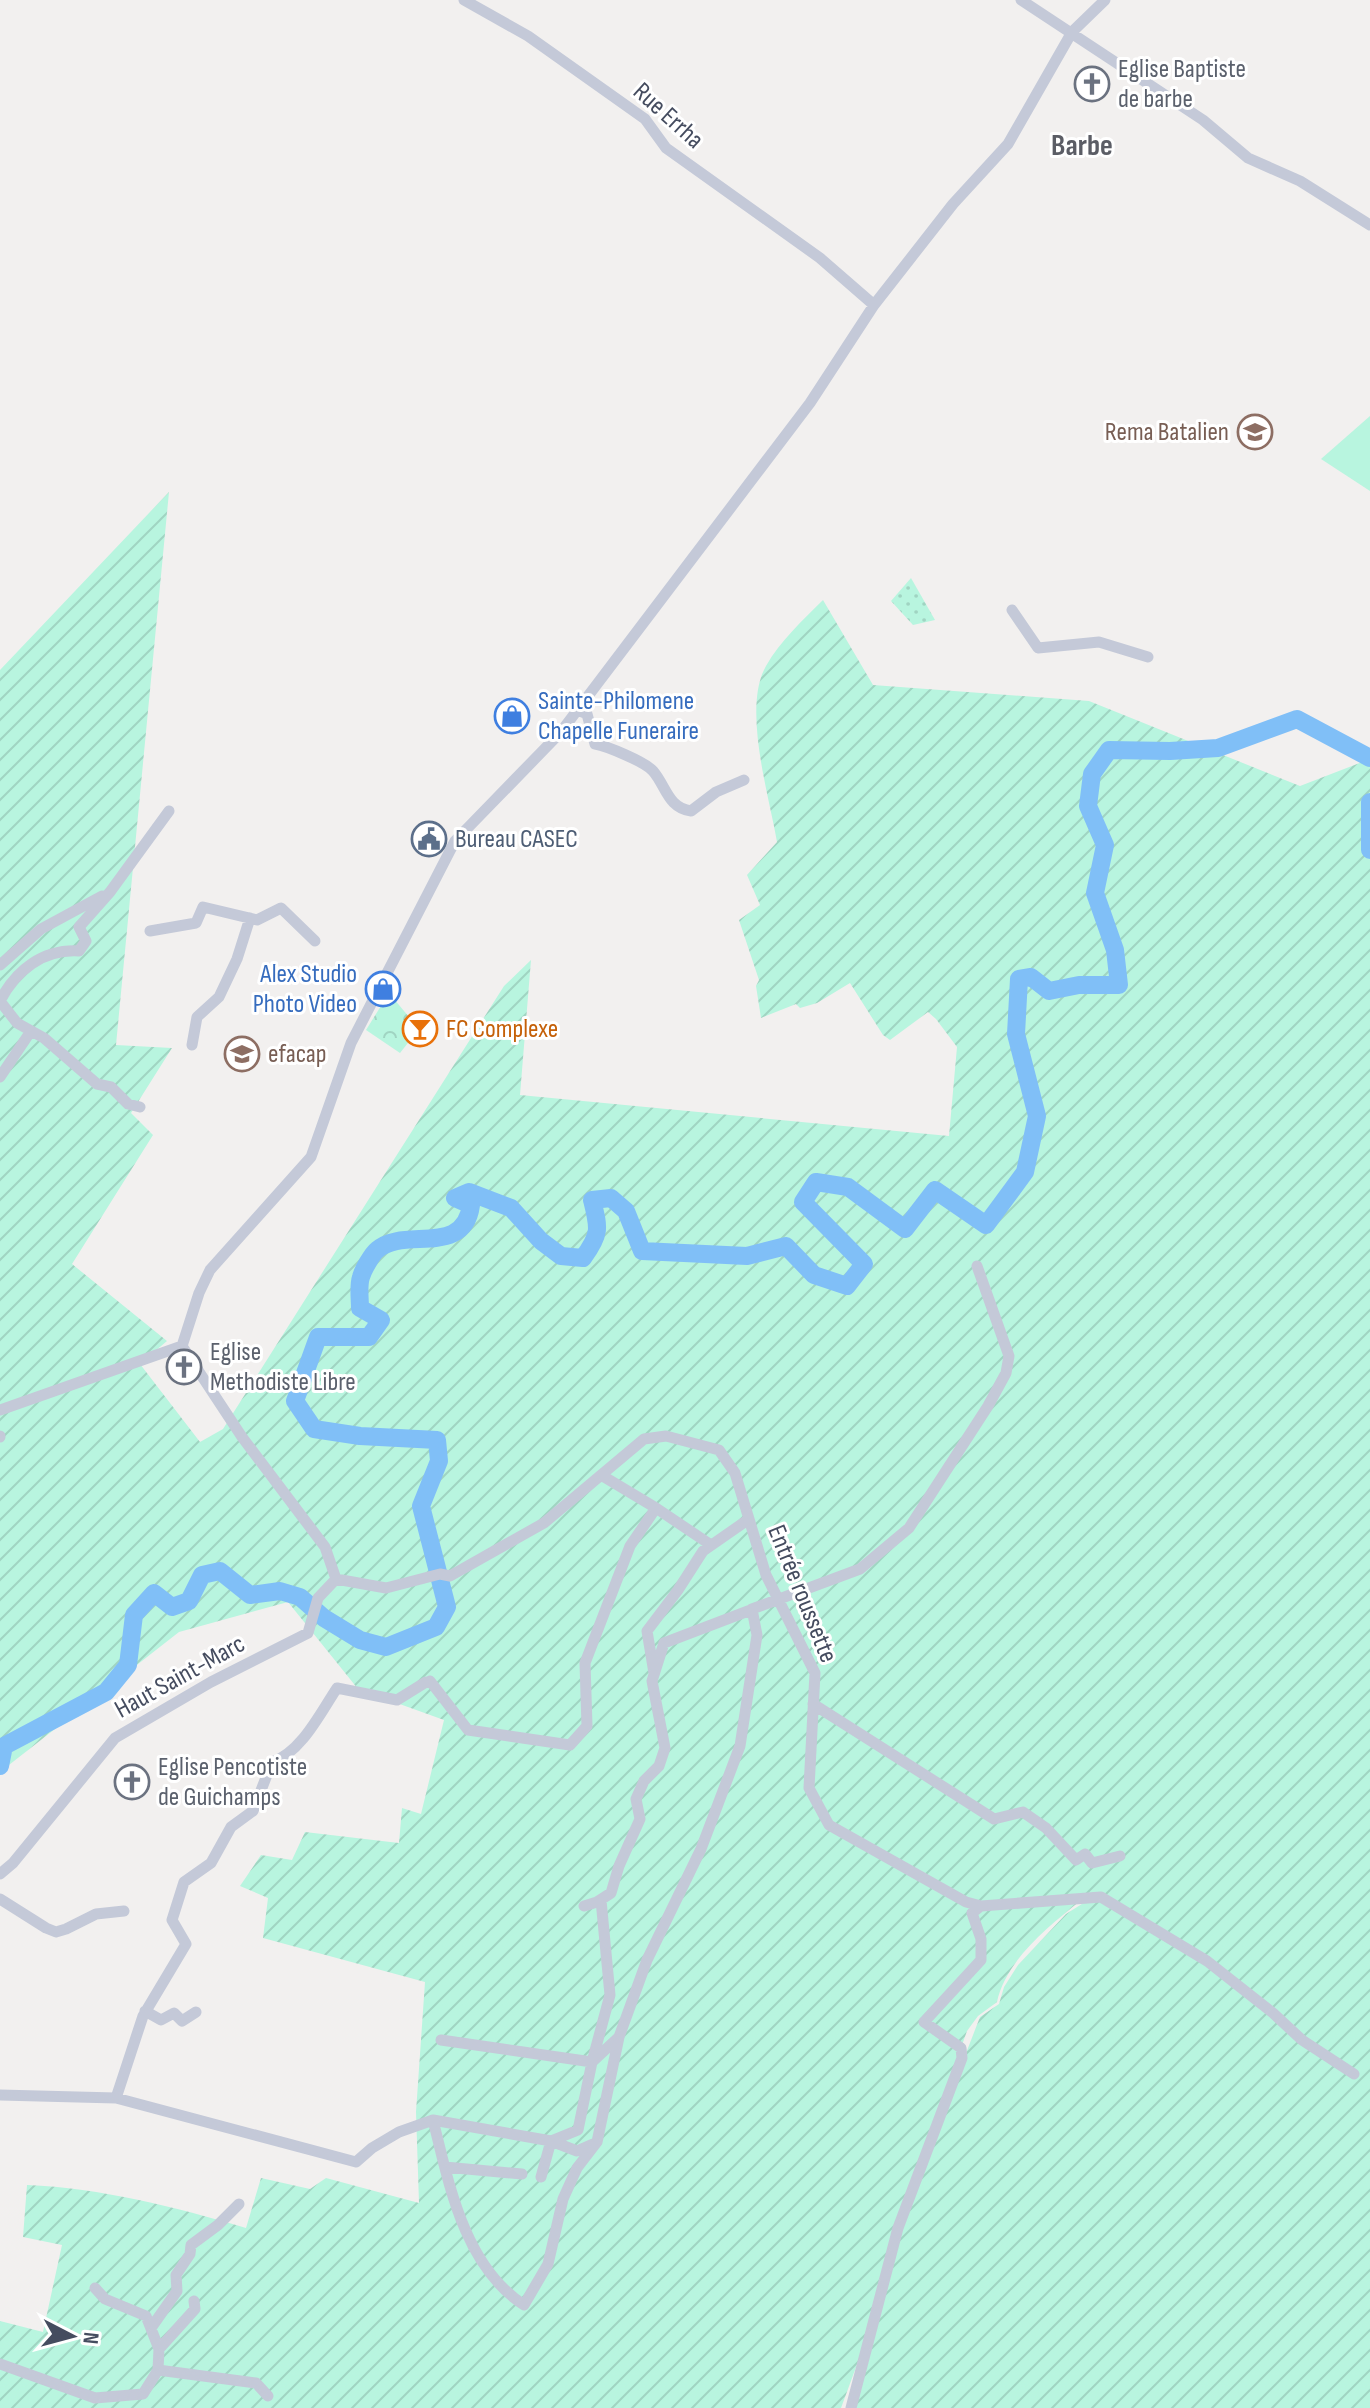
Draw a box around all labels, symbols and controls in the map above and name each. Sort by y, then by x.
place label: Eglise Baptiste de barbe [1118,54,1246,115]
church icon: Eglise Baptiste de barbe [1073,65,1111,103]
street label: Rue Errha [626,76,710,156]
district label: Barbe [1051,128,1113,164]
school or university icon: Rema Batalien [1236,413,1274,451]
place label: Rema Batalien [1105,417,1229,448]
place label: Sainte-Philomene Chapelle Funeraire [538,686,699,747]
shop icon: Sainte-Philomene Chapelle Funeraire [493,697,531,735]
public building icon: Bureau CASEC [410,820,448,858]
place label: Bureau CASEC [455,824,578,855]
place label: Alex Studio Photo Video [253,959,357,1020]
shop icon: Alex Studio Photo Video [364,970,402,1008]
bar icon: FC Complexe [401,1010,439,1048]
place label: FC Complexe [446,1014,558,1045]
school or university icon: efacap [223,1035,261,1073]
place label: efacap [268,1039,327,1070]
place label: Eglise Methodiste Libre [210,1337,356,1398]
church icon: Eglise Methodiste Libre [165,1348,203,1386]
street label: Entrée roussette [760,1521,844,1667]
street label: Haut Saint-Marc [110,1629,250,1725]
place label: Eglise Pencotiste de Guichamps [158,1752,307,1813]
church icon: Eglise Pencotiste de Guichamps [113,1763,151,1801]
north arrow [32,2296,112,2376]
text: N [76,2331,104,2345]

